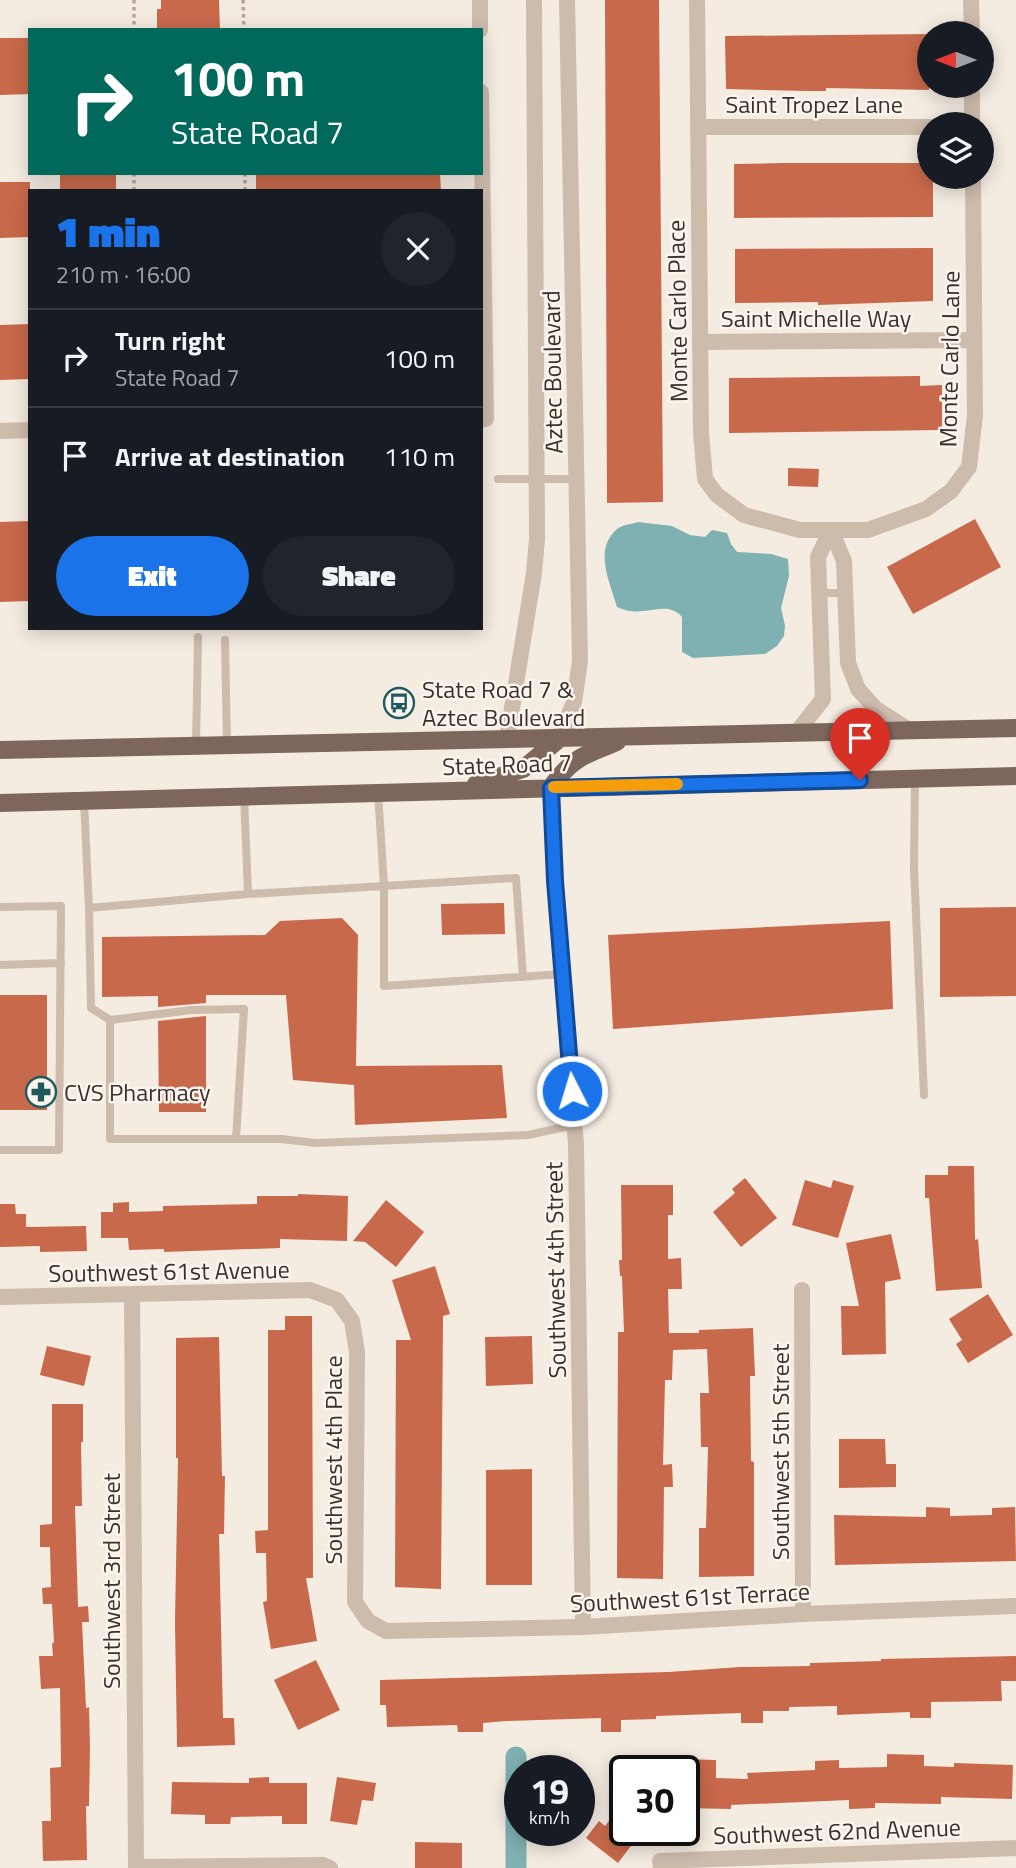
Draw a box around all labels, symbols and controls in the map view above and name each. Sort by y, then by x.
north arrow [917,21,994,98]
map controls [917,21,994,189]
text: 100 m [171,40,305,115]
icon: right [56,56,147,147]
street label: Saint Tropez Lane [725,86,903,122]
text: State Road 7 [171,108,344,156]
button: layers [917,112,994,189]
text: 1 min [56,199,160,263]
button: close [381,212,455,286]
street label: Monte Carlo Place [657,219,697,403]
text: 210 m · 16:00 [56,257,191,292]
street label: Monte Carlo Lane [929,270,969,448]
street label: Aztec Boulevard [533,290,571,454]
street label: Saint Michelle Way [721,300,912,336]
text: Turn right [115,321,226,360]
icon: right [56,339,94,377]
text: 100 m [384,339,455,378]
text: State Road 7 [115,360,239,395]
icon: arrive [56,437,94,475]
text: Arrive at destination [115,437,345,476]
text: 110 m [384,437,455,476]
button: Exit [56,536,249,616]
button: Share [263,536,455,616]
place label: State Road 7 & Aztec Boulevard [422,671,585,735]
bus stop icon: State Road 7 & Aztec Boulevard [382,686,416,720]
pin [830,708,890,780]
icon: arrive [841,719,879,757]
street label: State Road 7 [442,744,572,784]
position arrow [535,1054,609,1128]
place label: CVS Pharmacy [64,1074,211,1110]
pharmacy icon: CVS Pharmacy [24,1075,58,1109]
street label: Southwest 4th Street [535,1161,575,1379]
street label: Southwest 61st Avenue [48,1251,290,1291]
street label: Southwest 5th Street [762,1343,798,1560]
street label: Southwest 4th Place [315,1355,351,1565]
street label: Southwest 3rd Street [93,1472,129,1689]
street label: Southwest 61st Terrace [569,1573,811,1621]
speed limit sign: 30 [609,1755,700,1846]
text: 19 [530,1764,569,1818]
text: km/h [529,1804,570,1831]
street label: Southwest 62nd Avenue [713,1809,961,1853]

